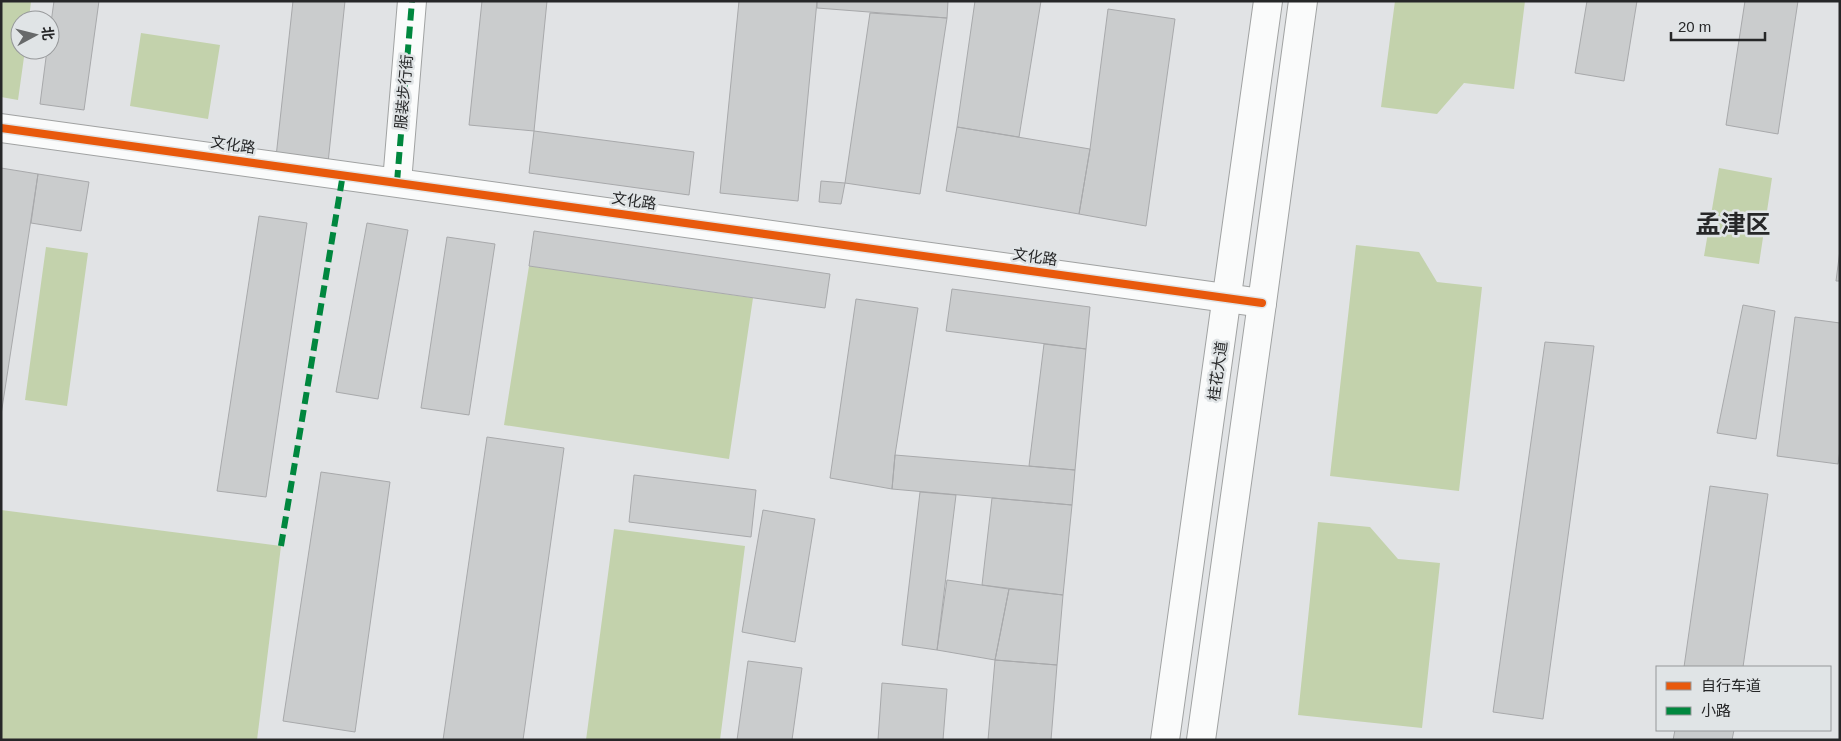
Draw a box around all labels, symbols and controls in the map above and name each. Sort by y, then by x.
north arrow [10,10,60,60]
scale bar [1671,10,1765,42]
text: 20 m [1678,18,1711,35]
text: 北 [39,25,57,41]
street label: 服装步行街 [392,54,415,130]
street label: 文化路 [210,133,257,156]
street label: 文化路 [611,189,658,212]
district label: 孟津区 [1695,210,1771,238]
street label: 文化路 [1012,245,1059,268]
street label: 桂花大道 [1205,340,1230,402]
legend [1656,666,1831,731]
text: 自行车道 [1701,677,1761,694]
text: 小路 [1701,702,1731,719]

